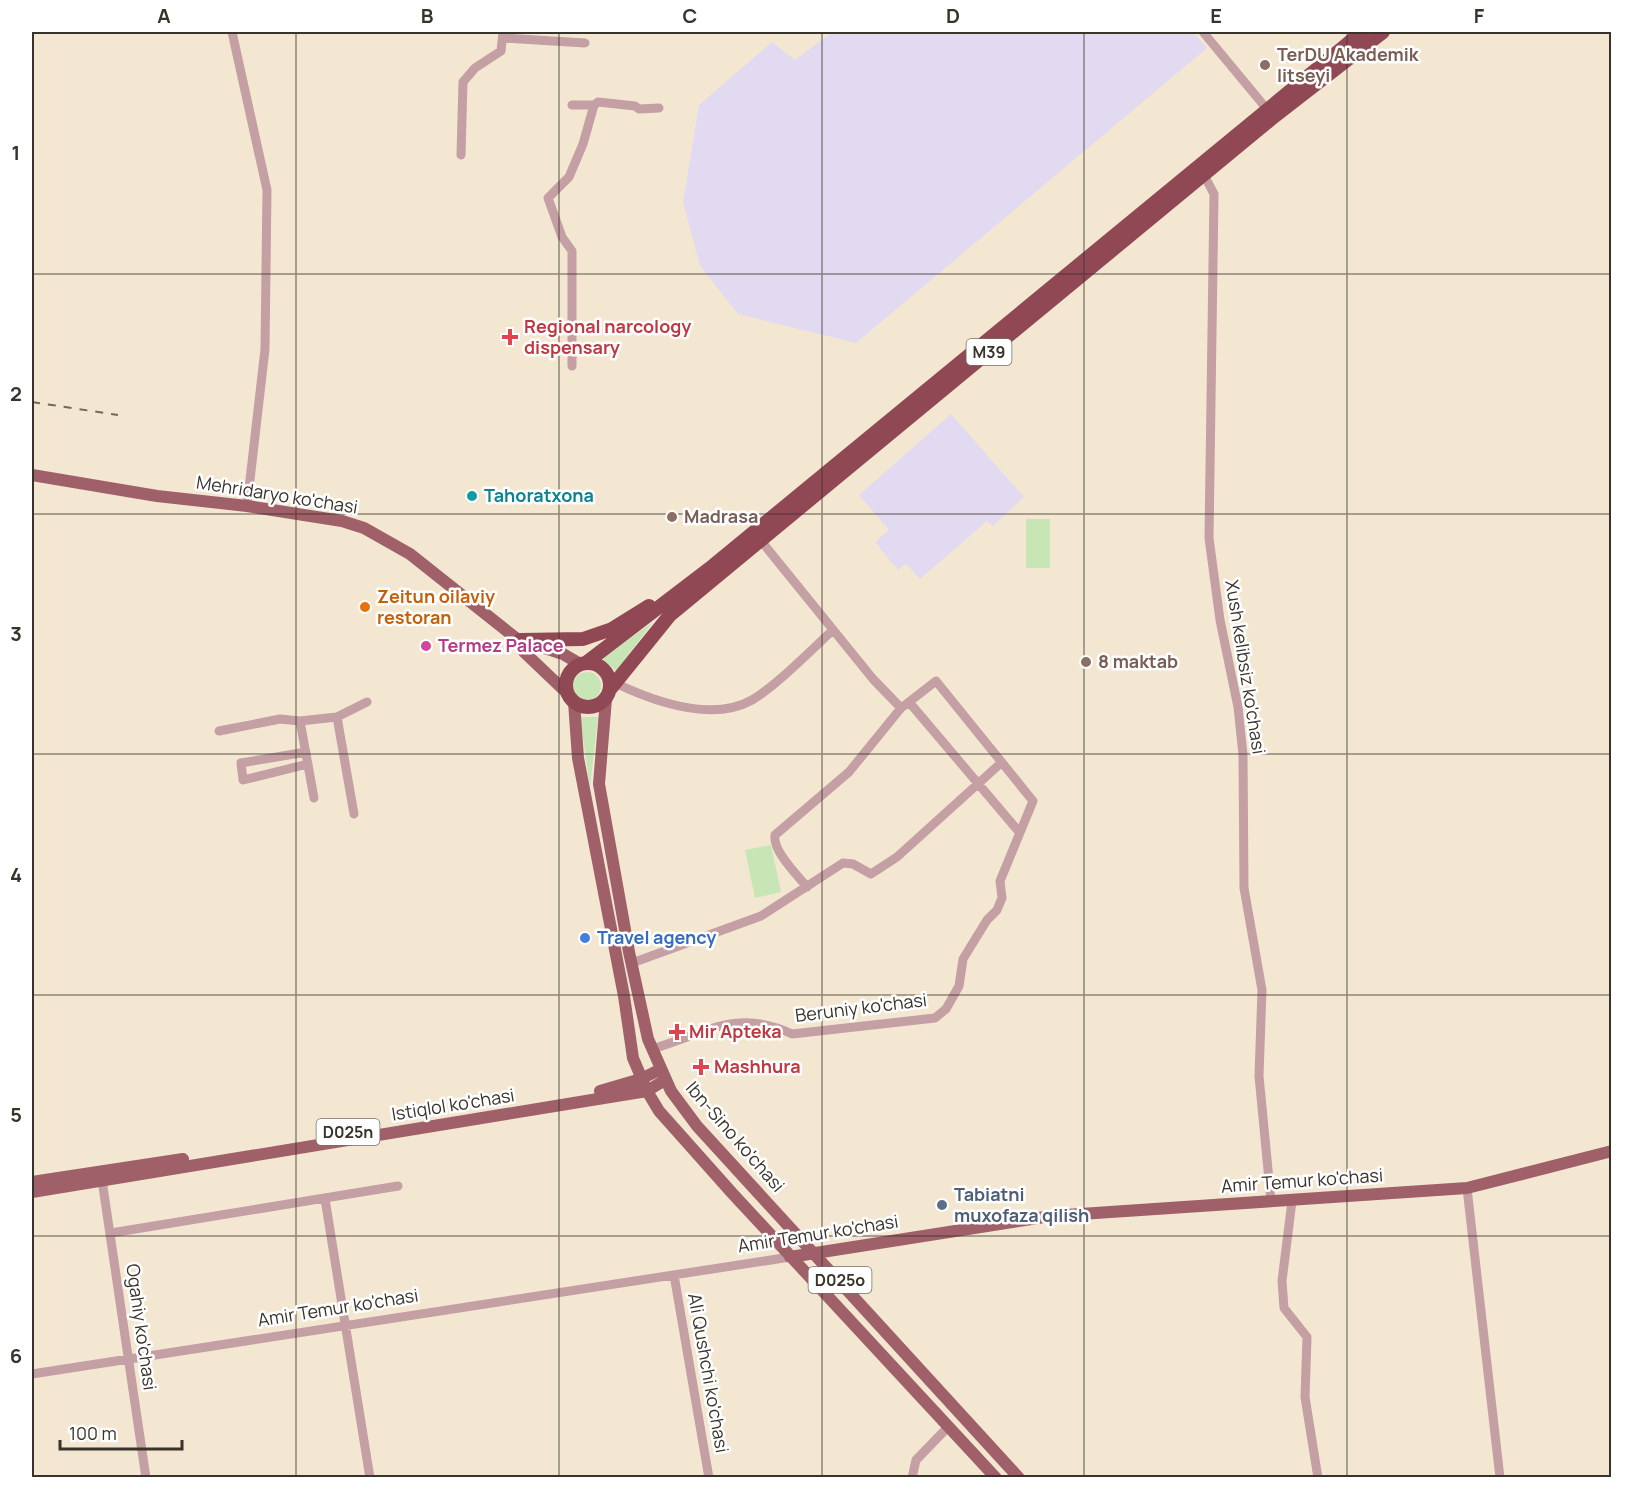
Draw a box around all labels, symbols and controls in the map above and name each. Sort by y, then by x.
text: A [157,2,171,29]
text: B [421,2,434,29]
text: C [683,2,697,29]
text: D [946,2,960,29]
text: E [1210,2,1222,29]
text: F [1474,2,1485,29]
place label: TerDU Akademik litseyi [1277,42,1420,87]
marker: TerDU Akademik litseyi [1258,58,1272,72]
text: 1 [12,139,20,166]
place label: Regional narcology dispensary [524,314,691,359]
marker: Regional narcology dispensary [501,328,519,346]
road number: M39 [966,339,1012,365]
text: 2 [10,380,22,407]
street label: Мehridaryo ko'chasi [195,469,360,519]
place label: Tahoratxona [484,483,594,507]
marker: Tahoratxona [465,489,479,503]
place label: Madrasa [684,504,758,528]
marker: Madrasa [665,510,679,524]
street label: Xush kelibsiz ko'chasi [1220,578,1272,756]
place label: Zeitun oilaviy restoran [377,584,495,629]
marker: Zeitun oilaviy restoran [358,600,372,614]
text: 3 [10,620,22,647]
place label: Termez Palace [438,633,564,657]
marker: Termez Palace [419,639,433,653]
place label: 8 maktab [1098,649,1178,673]
marker: 8 maktab [1079,655,1093,669]
text: 4 [10,861,22,888]
place label: Travel agency [597,925,716,949]
marker: Travel agency [578,931,592,945]
street label: Beruniy ko'chasi [794,987,928,1027]
place label: Mir Apteka [689,1019,782,1043]
marker: Mir Apteka [670,1025,684,1039]
place label: Mashhura [714,1054,801,1078]
marker: Mashhura [692,1058,710,1076]
street label: Ibn-Sino ko'chasi [681,1076,790,1197]
street label: Istiqlol ko'chasi [390,1082,516,1126]
text: 5 [10,1101,22,1128]
road number: D025n [316,1119,380,1145]
street label: Amir Temur ko'chasi [1220,1162,1384,1198]
place label: Tabiatni muxofaza qilish [954,1182,1089,1227]
marker: Tabiatni muxofaza qilish [935,1198,949,1212]
street label: Amir Temur ko'chasi [736,1208,900,1258]
street label: Ogahiy ko'chasi [121,1262,163,1392]
road number: D025o [808,1267,872,1293]
street label: Amir Temur ko'chasi [256,1282,420,1332]
street label: Ali Qushchi ko'chasi [683,1291,735,1454]
text: 6 [10,1342,22,1369]
scale bar [60,1413,182,1451]
text: 100 m [69,1421,117,1445]

